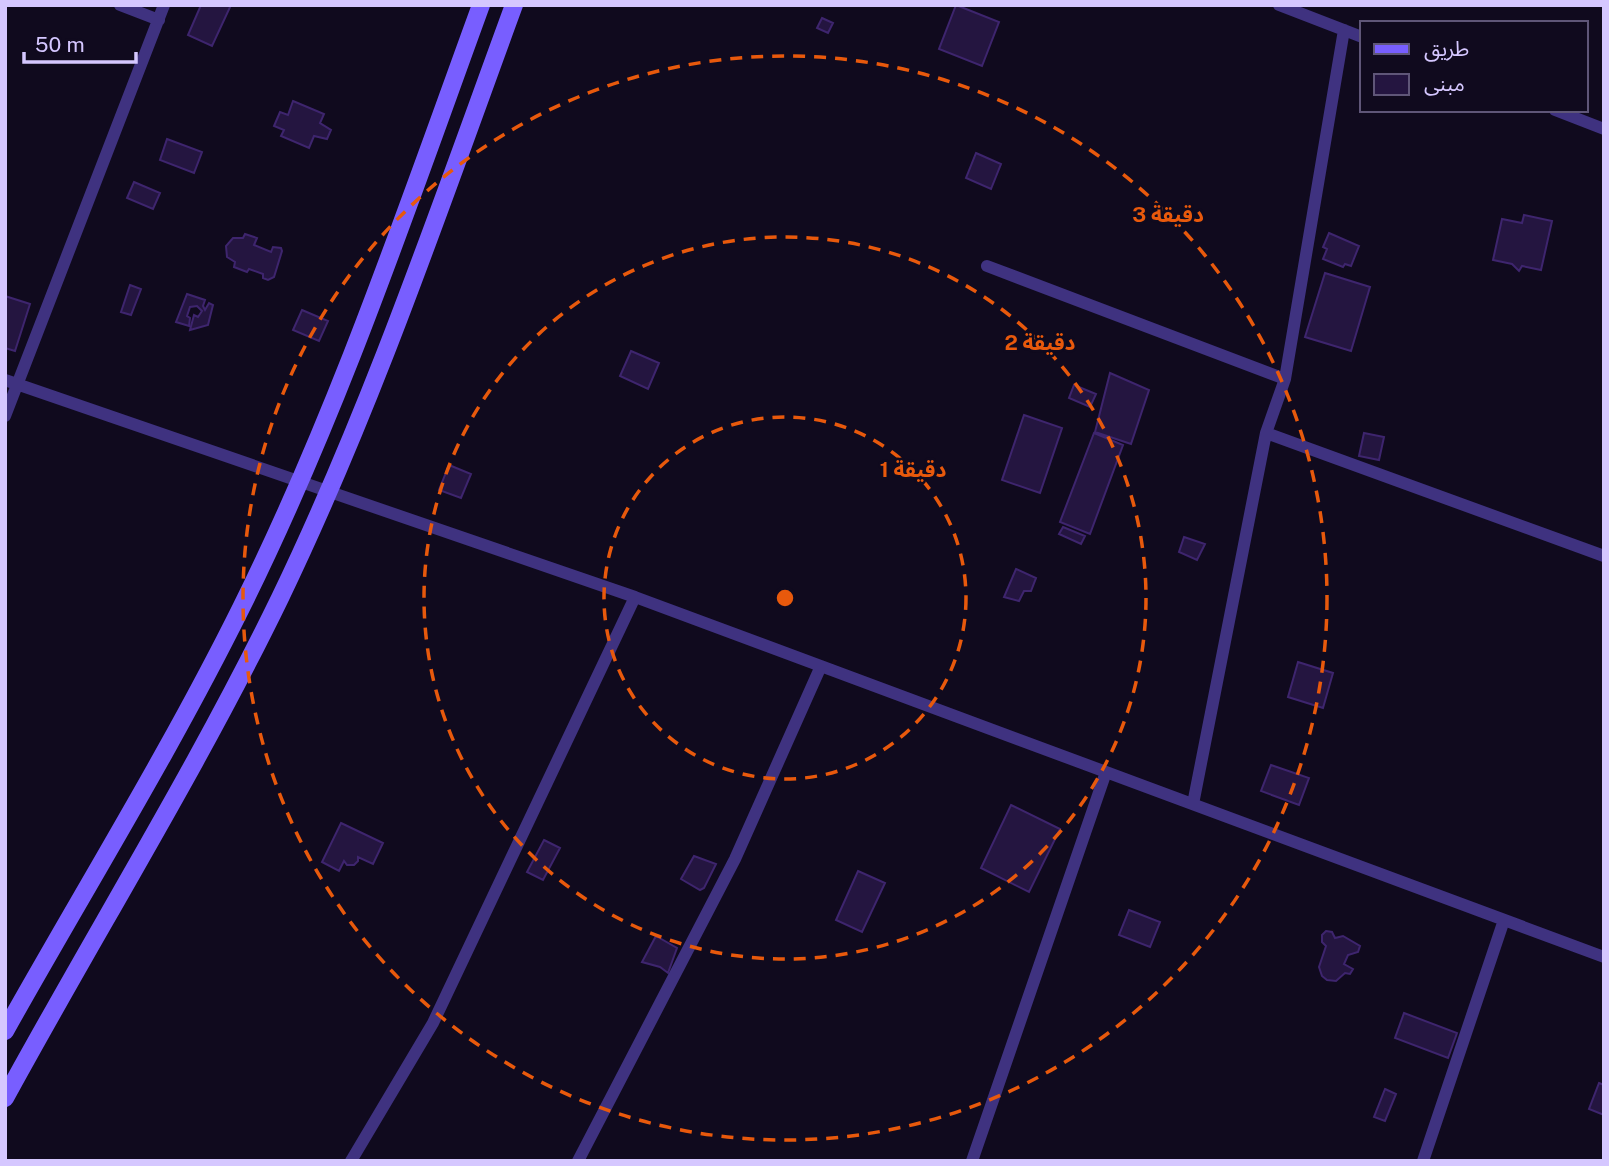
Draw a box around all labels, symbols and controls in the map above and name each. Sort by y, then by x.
scale bar [24,21,136,65]
legend [1360,21,1588,112]
text: 50 m [35,32,85,57]
text: طريق [1424,36,1469,62]
text: مبنى [1424,71,1465,96]
text: 3 دقيقة [1132,202,1204,227]
text: 2 دقيقة [1005,330,1076,355]
text: 1 دقيقة [880,457,946,482]
centre of rings [773,586,797,610]

